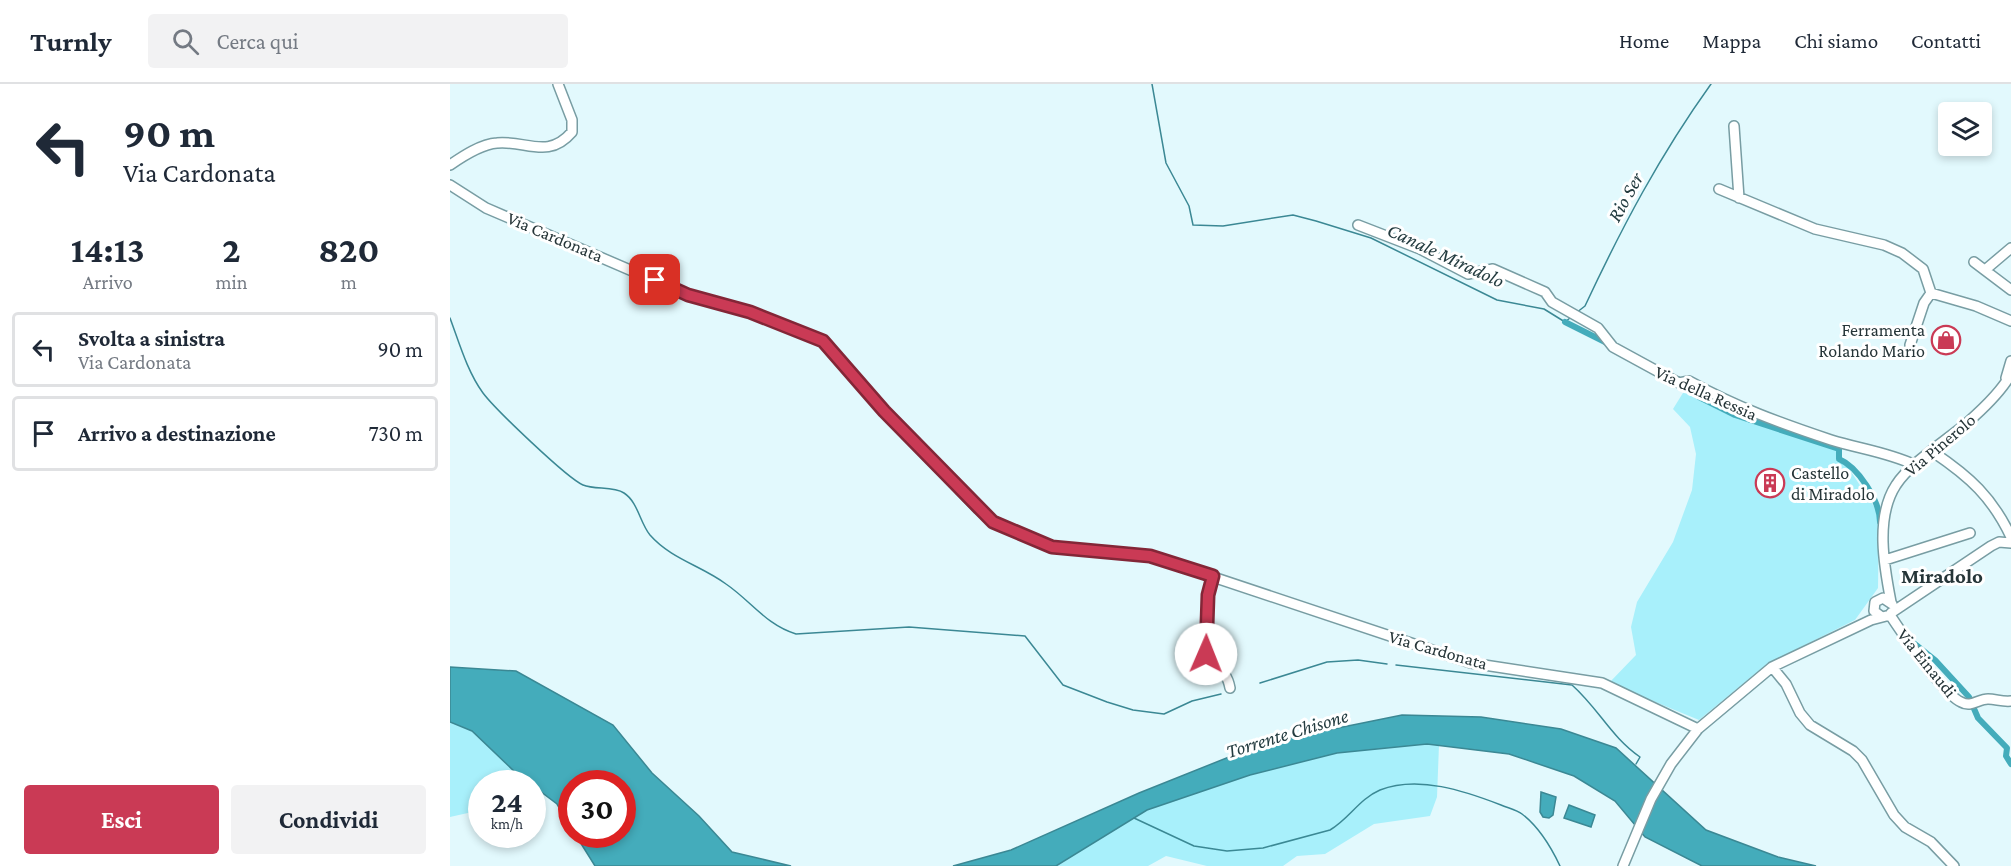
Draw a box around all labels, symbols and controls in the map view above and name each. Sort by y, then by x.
search box [148,14,568,68]
icon: search [169,25,202,58]
text: Turnly [30,26,112,57]
text: Cerca qui [217,29,299,54]
text: Home [1619,29,1669,53]
text: Mappa [1702,29,1761,53]
text: Chi siamo [1794,29,1878,53]
text: Contatti [1911,29,1981,53]
map controls [1938,102,1992,156]
button: layers [1938,102,1992,156]
icon: left [24,108,102,186]
text: 90 m [123,109,215,156]
text: Via Cardonata [123,158,276,188]
water label: Rio Ser [1603,168,1648,225]
street label: Via Cardonata [504,208,606,266]
water label: Canale Miradolo [1384,218,1508,292]
text: 14:13 [71,230,145,270]
text: 2 [222,230,241,270]
text: 820 [318,230,379,270]
pin [629,254,680,305]
icon: arrive [638,263,671,296]
text: Arrivo [83,271,133,293]
text: min [215,271,248,293]
text: m [341,271,357,293]
place label: Ferramenta Rolando Mario [1818,320,1925,361]
shop icon: Ferramenta Rolando Mario [1930,324,1962,356]
text: Svolta a sinistra [78,326,225,351]
icon: left [27,333,60,366]
text: 90 m [378,337,423,362]
text: Via Cardonata [78,351,191,373]
street label: Via della Ressia [1652,362,1760,424]
street label: Via Pinerolo [1901,410,1980,480]
icon: arrive [27,417,60,450]
text: Arrivo a destinazione [78,421,276,446]
text: 730 m [368,421,423,446]
place label: Castello di Miradolo [1791,463,1875,504]
building icon: Castello di Miradolo [1754,467,1786,499]
district label: Miradolo [1901,564,1983,588]
position arrow [1174,622,1238,686]
street label: Via Einaudi [1893,625,1961,702]
street label: Via Cardonata [1386,626,1490,674]
water label: Torrente Chisone [1223,704,1351,762]
speed limit sign: 30 [558,770,636,848]
button: Esci [24,785,219,854]
button: Condividi [231,785,426,854]
text: 24 [491,785,523,818]
text: km/h [491,816,523,832]

